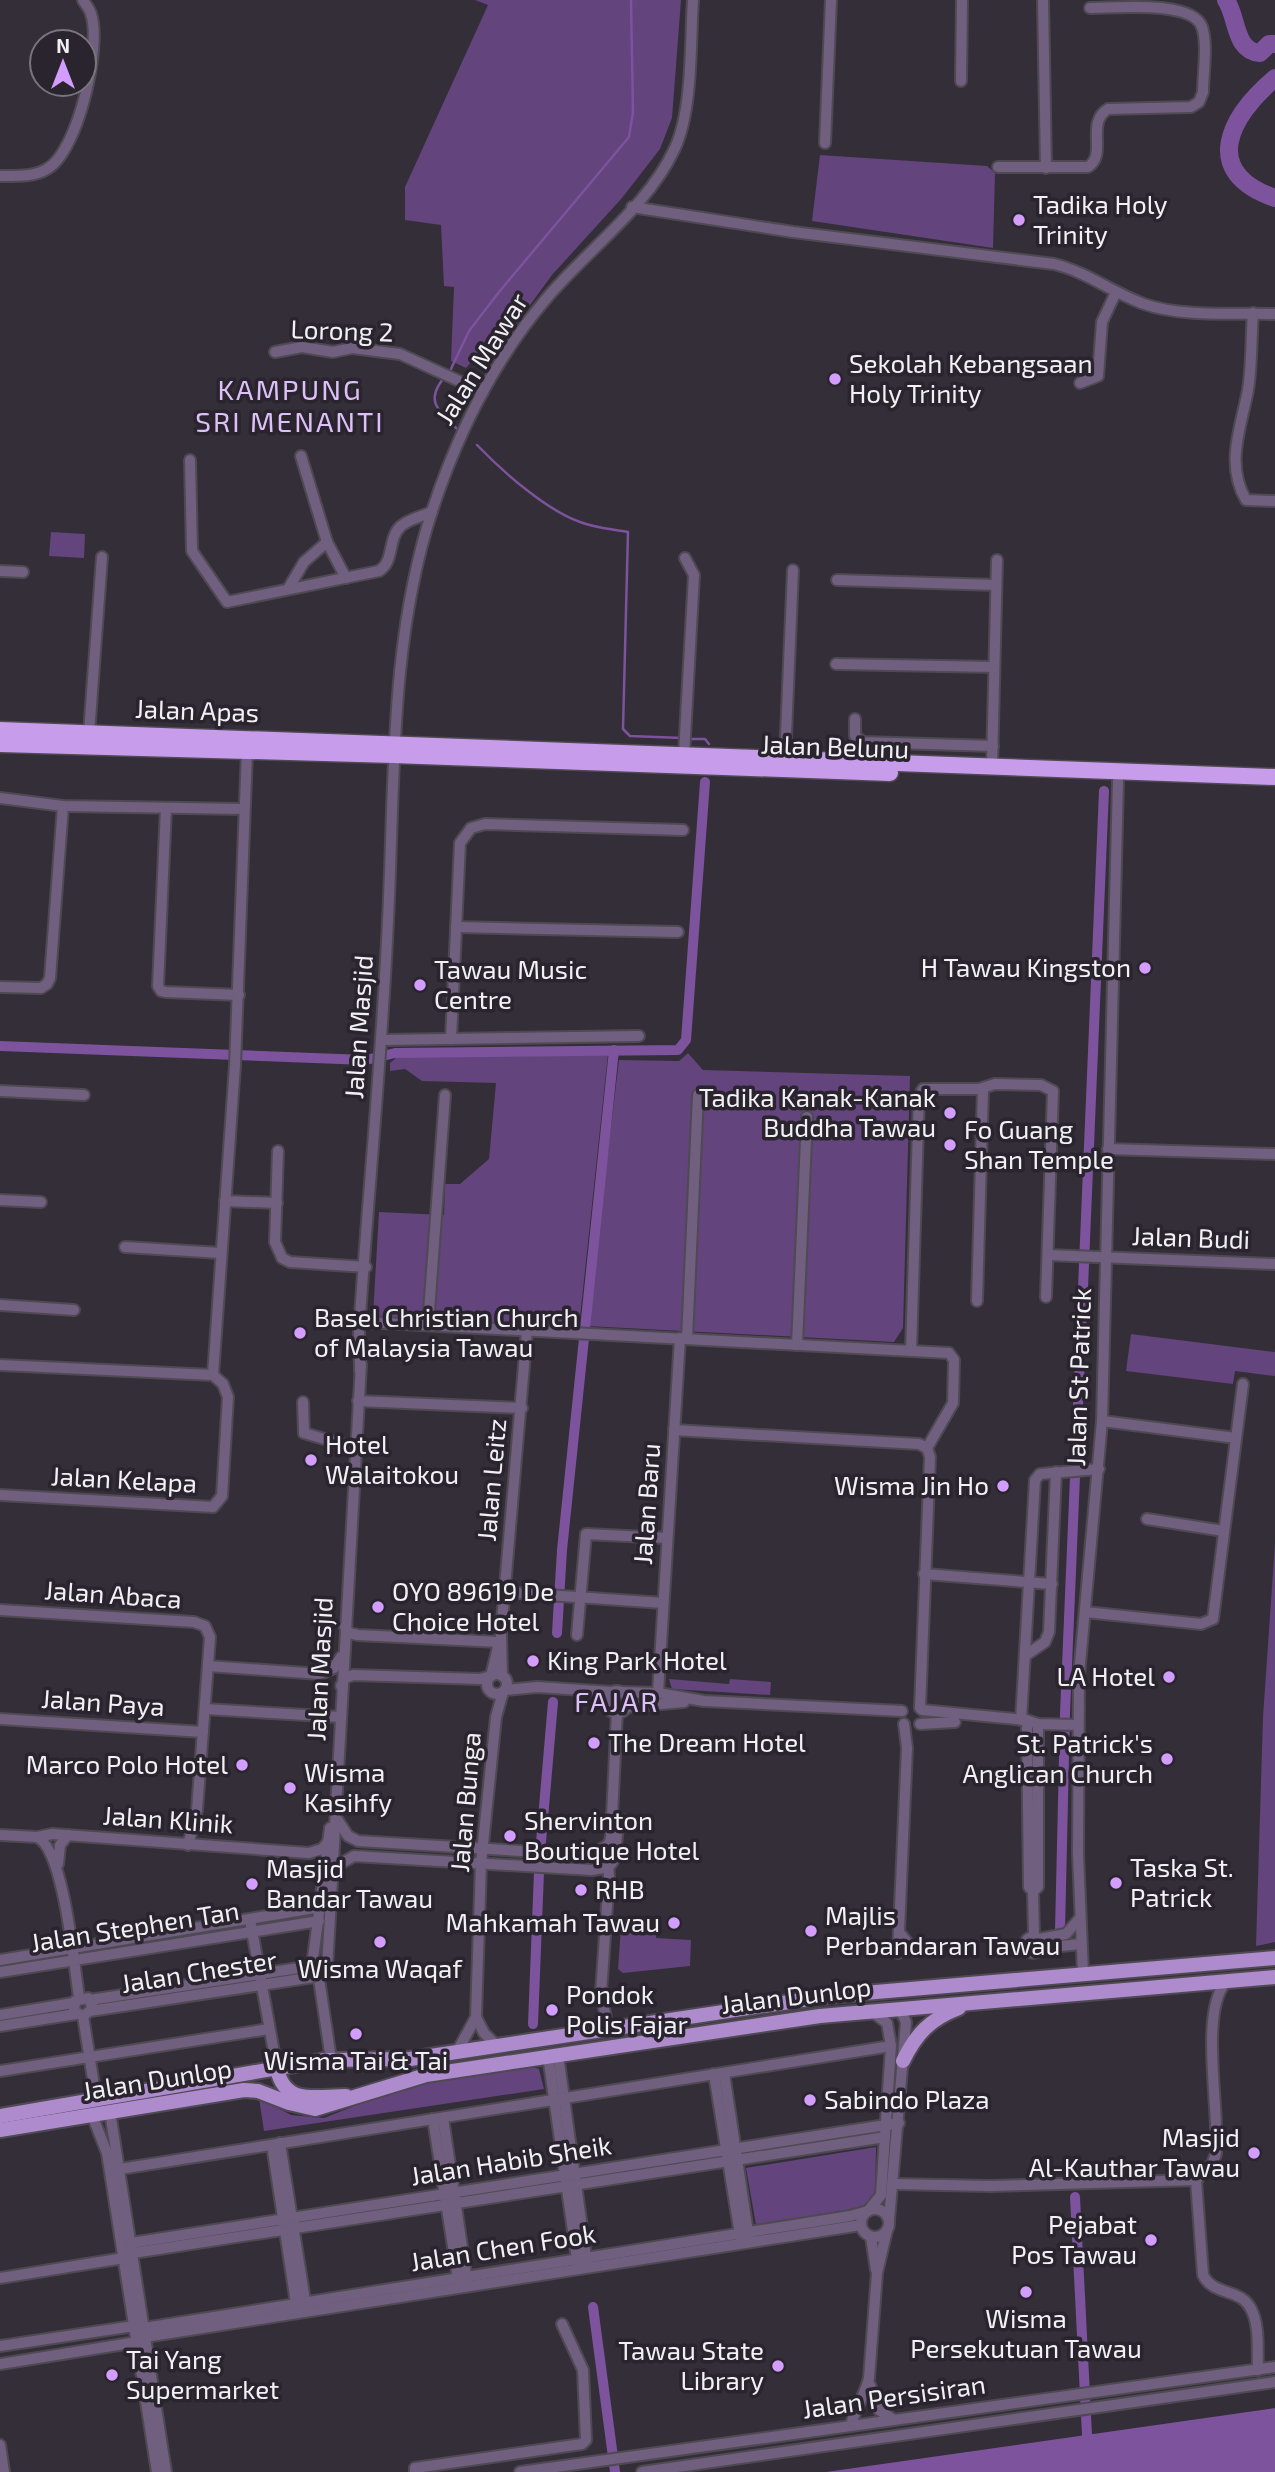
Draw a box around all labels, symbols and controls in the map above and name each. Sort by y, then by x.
north arrow [28,28,98,98]
text: N [56,34,70,57]
place label: Tadika Holy Trinity [1033,188,1168,249]
marker: Tadika Holy Trinity [1011,212,1027,228]
street label: Jalan Mawar [428,287,533,430]
street label: Lorong 2 [290,312,394,347]
place label: Sekolah Kebangsaan Holy Trinity [849,347,1093,408]
marker: Sekolah Kebangsaan Holy Trinity [827,371,843,387]
district label: KAMPUNG SRI MENANTI [195,372,385,438]
street label: Jalan Apas [134,692,260,727]
street label: Jalan Belunu [760,727,910,764]
place label: H Tawau Kingston [921,951,1131,982]
place label: Tawau Music Centre [434,953,587,1014]
street label: Jalan Masjid [337,954,378,1100]
marker: H Tawau Kingston [1137,960,1153,976]
marker: Tawau Music Centre [412,977,428,993]
place label: Tadika Kanak-Kanak Buddha Tawau [699,1081,936,1142]
marker: Tadika Kanak-Kanak Buddha Tawau [942,1105,958,1121]
place label: Fo Guang Shan Temple [964,1113,1114,1174]
marker: Fo Guang Shan Temple [942,1137,958,1153]
street label: Jalan Budi [1131,1219,1251,1254]
street label: Jalan St Patrick [1059,1287,1096,1467]
place label: Basel Christian Church of Malaysia Tawau [314,1301,579,1362]
marker: Basel Christian Church of Malaysia Tawau [292,1325,308,1341]
street label: Jalan Leitz [470,1417,511,1542]
place label: Hotel Walaitokou [325,1428,459,1489]
street label: Jalan Baru [626,1442,665,1566]
marker: Hotel Walaitokou [303,1452,319,1468]
street label: Jalan Kelapa [50,1459,198,1498]
place label: Wisma Jin Ho [834,1469,989,1500]
marker: Wisma Jin Ho [995,1478,1011,1494]
street label: Jalan Abaca [43,1573,183,1614]
place label: OYO 89619 De Choice Hotel [392,1575,554,1636]
street label: Jalan Masjid [299,1596,338,1742]
marker: OYO 89619 De Choice Hotel [370,1599,386,1615]
place label: King Park Hotel [547,1644,727,1675]
marker: King Park Hotel [525,1653,541,1669]
place label: LA Hotel [1057,1660,1155,1691]
marker: LA Hotel [1161,1669,1177,1685]
street label: Jalan Paya [40,1682,166,1721]
district label: FAJAR [574,1684,660,1718]
place label: The Dream Hotel [608,1726,806,1757]
place label: St. Patrick's Anglican Church [962,1727,1153,1788]
street label: Jalan Bunga [443,1730,486,1873]
marker: The Dream Hotel [586,1735,602,1751]
place label: Marco Polo Hotel [26,1748,228,1779]
marker: St. Patrick's Anglican Church [1159,1751,1175,1767]
place label: Wisma Kasihfy [304,1756,392,1817]
marker: Marco Polo Hotel [234,1757,250,1773]
marker: Wisma Kasihfy [282,1780,298,1796]
street label: Jalan Klinik [102,1798,234,1839]
place label: Shervinton Boutique Hotel [524,1804,699,1865]
marker: Shervinton Boutique Hotel [502,1828,518,1844]
place label: Taska St. Patrick [1130,1851,1234,1912]
place label: Masjid Bandar Tawau [266,1852,433,1913]
place label: RHB [595,1873,645,1904]
marker: Taska St. Patrick [1108,1875,1124,1891]
marker: Masjid Bandar Tawau [244,1876,260,1892]
marker: RHB [573,1882,589,1898]
street label: Jalan Stephen Tan [28,1894,241,1957]
place label: Majlis Perbandaran Tawau [825,1899,1060,1960]
place label: Mahkamah Tawau [446,1906,660,1937]
marker: Mahkamah Tawau [666,1915,682,1931]
marker: Majlis Perbandaran Tawau [803,1923,819,1939]
marker: Wisma Waqaf [372,1934,388,1950]
street label: Jalan Chester [119,1943,279,1998]
place label: Wisma Waqaf [298,1952,463,1983]
street label: Jalan Dunlop [719,1970,873,2019]
place label: Pondok Polis Fajar [566,1978,688,2039]
marker: Pondok Polis Fajar [544,2002,560,2018]
marker: Wisma Tai & Tai [348,2026,364,2042]
place label: Wisma Tai & Tai [264,2044,448,2075]
street label: Jalan Dunlop [80,2051,234,2106]
place label: Sabindo Plaza [824,2083,990,2114]
marker: Sabindo Plaza [802,2092,818,2108]
place label: Masjid Al-Kauthar Tawau [1029,2121,1240,2182]
street label: Jalan Habib Sheik [408,2128,613,2191]
marker: Masjid Al-Kauthar Tawau [1246,2145,1262,2161]
place label: Pejabat Pos Tawau [1011,2208,1137,2269]
street label: Jalan Chen Fook [408,2217,598,2276]
marker: Pejabat Pos Tawau [1143,2232,1159,2248]
marker: Wisma Persekutuan Tawau [1018,2284,1034,2300]
place label: Wisma Persekutuan Tawau [910,2302,1142,2363]
place label: Tawau State Library [618,2334,764,2395]
place label: Tai Yang Supermarket [126,2343,279,2404]
marker: Tawau State Library [770,2358,786,2374]
marker: Tai Yang Supermarket [104,2367,120,2383]
street label: Jalan Persisiran [800,2367,987,2424]

